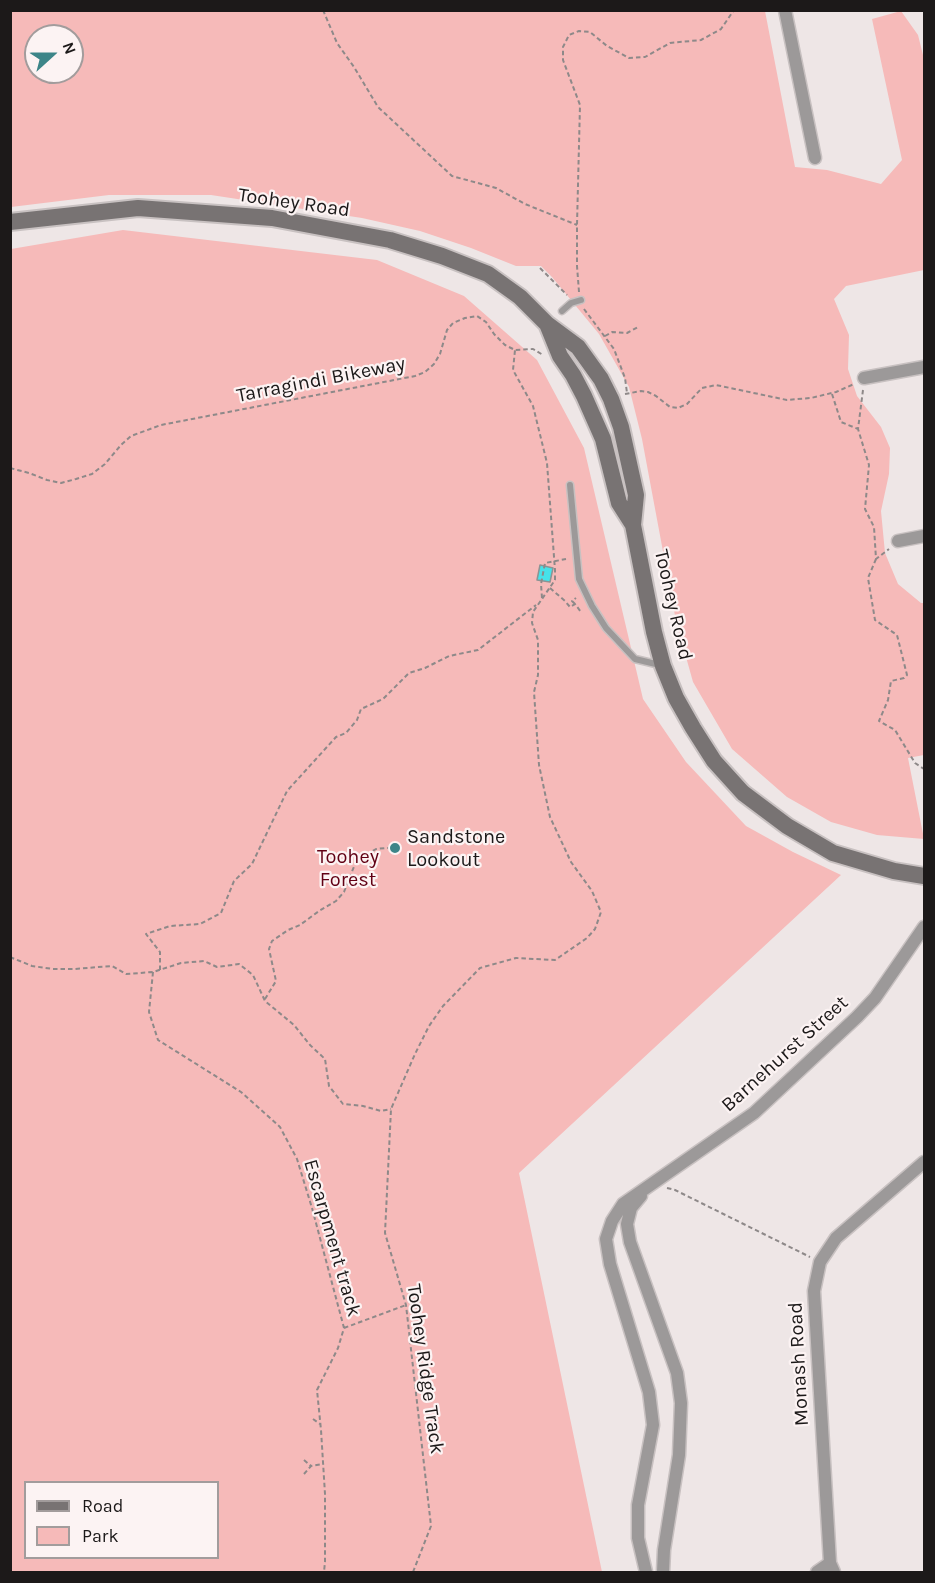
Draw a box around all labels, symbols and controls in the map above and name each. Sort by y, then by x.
north arrow [24,24,84,84]
text: N [58,39,80,57]
street label: Toohey Road [237,183,351,223]
street label: Tarragindi Bikeway [235,352,407,408]
street label: Toohey Road [649,547,697,663]
place label: Sandstone Lookout [407,825,505,872]
marker: Sandstone Lookout [388,841,402,855]
park label: Toohey Forest [317,845,379,892]
street label: Barnehurst Street [717,991,853,1117]
street label: Escarpment track [298,1157,366,1319]
street label: Toohey Ridge Track [401,1282,449,1456]
street label: Monash Road [784,1301,814,1427]
legend [24,1481,219,1559]
text: Road [82,1495,123,1517]
text: Park [82,1525,119,1547]

